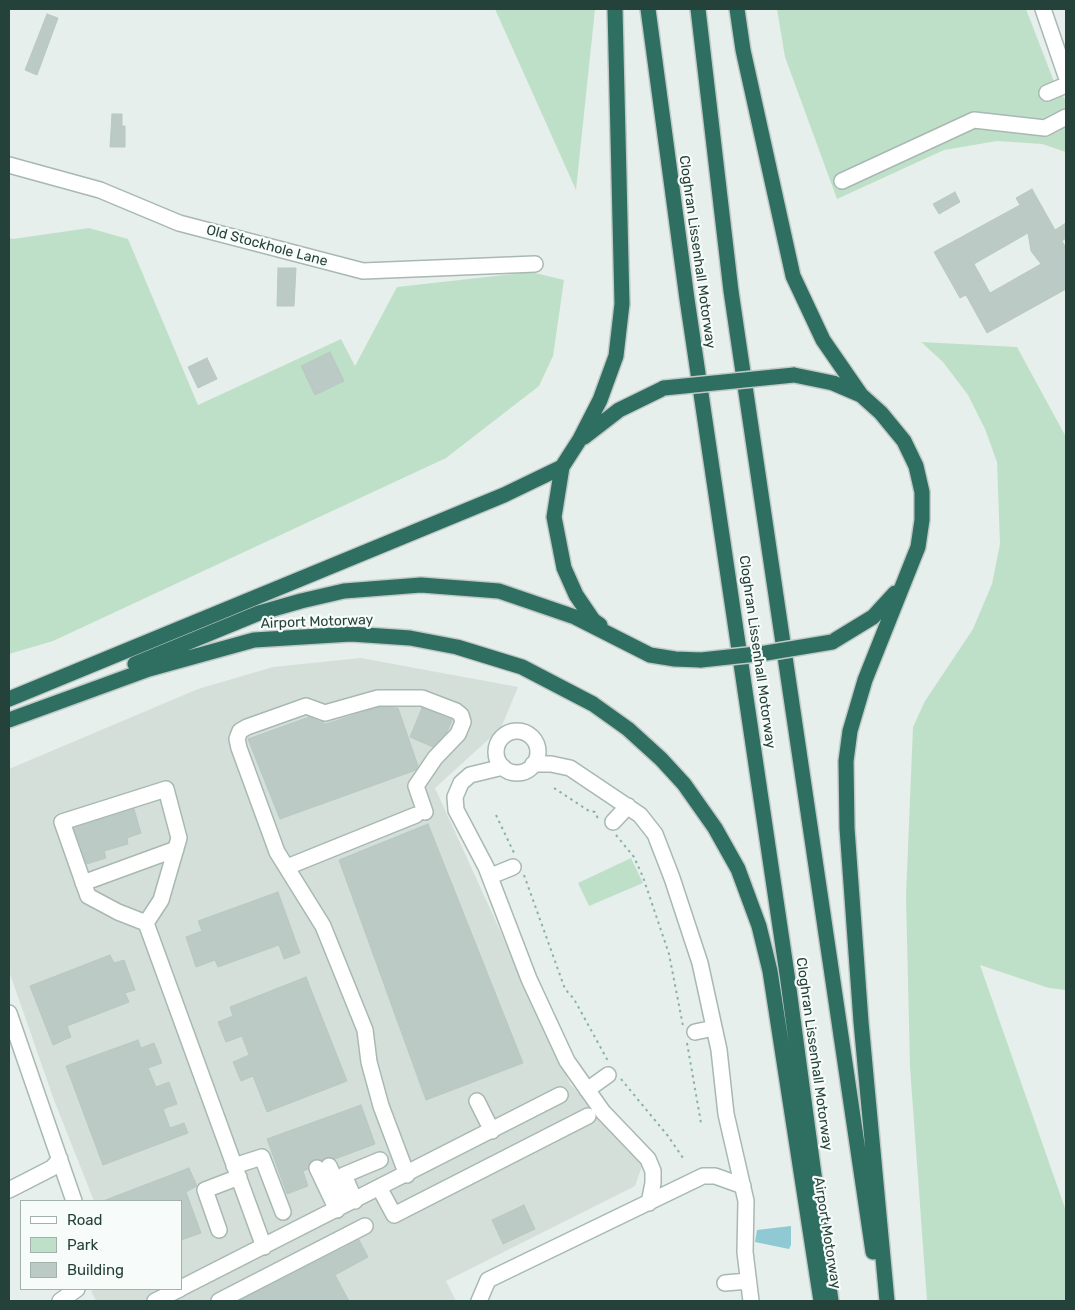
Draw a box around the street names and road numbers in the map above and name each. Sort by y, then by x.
street label: Cloghran Lissenhall Motorway [675,154,719,350]
street label: Old Stockhole Lane [204,222,330,270]
street label: Cloghran Lissenhall Motorway [735,554,779,750]
street label: Airport Motorway [260,612,374,632]
street label: Cloghran Lissenhall Motorway [792,956,836,1152]
street label: Airport Motorway [810,1176,844,1290]

